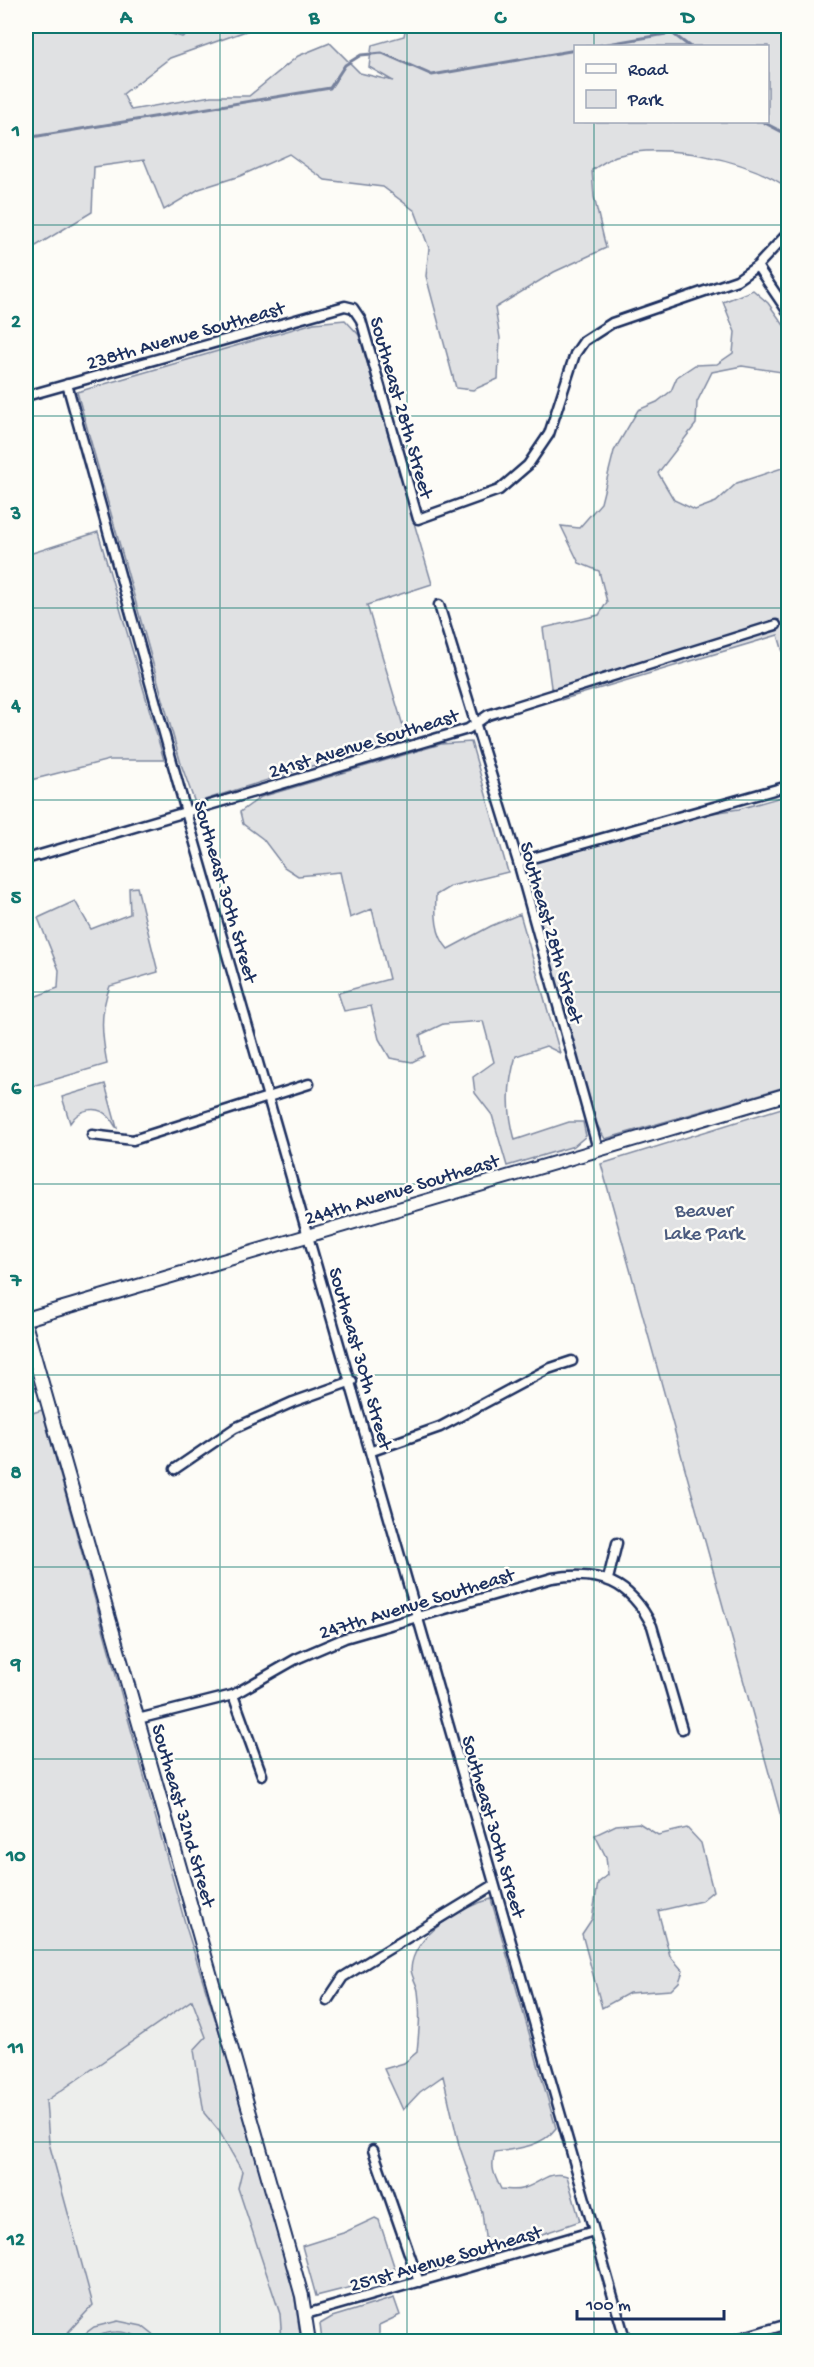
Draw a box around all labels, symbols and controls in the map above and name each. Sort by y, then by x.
text: A [119,8,134,31]
text: B [308,8,320,31]
text: C [494,8,508,31]
text: D [679,8,695,31]
legend [574,45,769,123]
text: Road [628,61,669,82]
text: Park [627,91,664,112]
text: 1 [11,121,20,144]
street label: 238th Avenue Southeast [84,298,289,377]
text: 2 [11,312,21,335]
street label: Southeast 28th Street [363,315,437,503]
text: 3 [10,504,21,527]
text: 4 [10,696,21,719]
street label: 241st Avenue Southeast [266,705,464,785]
street label: Southeast 30th Street [187,798,261,987]
street label: Southeast 28th Street [513,840,587,1028]
text: 5 [11,888,22,911]
text: 6 [11,1079,22,1102]
street label: 244th Avenue Southeast [302,1150,504,1232]
park label: Beaver Lake Park [664,1201,746,1247]
street label: Southeast 30th Street [322,1265,396,1454]
text: 7 [10,1271,23,1294]
text: 8 [11,1463,22,1486]
street label: 247th Avenue Southeast [317,1564,519,1646]
text: 9 [10,1655,21,1678]
street label: Southeast 32nd Street [145,1722,219,1912]
street label: Southeast 30th Street [455,1733,529,1922]
text: 10 [5,1846,26,1869]
text: 11 [7,2038,24,2061]
street label: 251st Avenue Southeast [347,2221,546,2299]
text: 12 [6,2230,25,2253]
scale bar [577,2283,724,2321]
text: 100 m [585,2296,631,2317]

